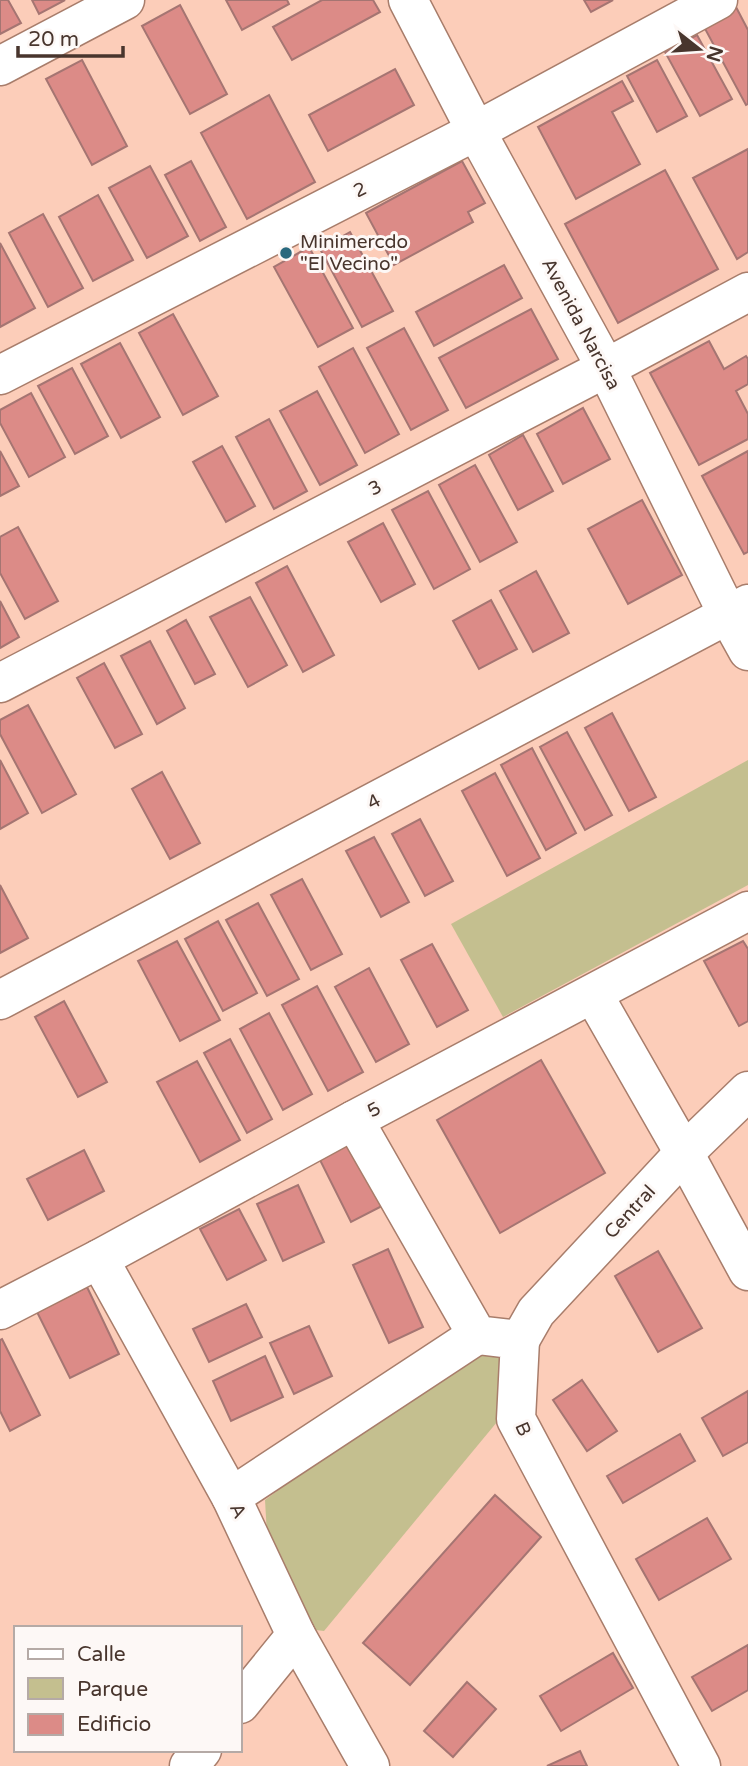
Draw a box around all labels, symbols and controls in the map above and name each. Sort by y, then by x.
scale bar [18,14,122,58]
north arrow [664,14,734,84]
text: 20 m [28,27,79,52]
text: N [702,43,727,64]
street label: 2 [350,177,370,203]
place label: Minimercdo "El Vecino" [300,231,408,275]
marker: Minimercdo "El Vecino" [278,245,294,261]
street label: Avenida Narcisa [537,255,625,393]
street label: 3 [365,475,385,501]
street label: 4 [364,789,384,815]
street label: 5 [364,1097,384,1123]
street label: Central [600,1181,660,1243]
street label: B [510,1419,536,1439]
street label: A [225,1500,251,1522]
legend [14,1626,242,1752]
text: Calle [77,1642,126,1667]
text: Parque [77,1677,148,1702]
text: Edificio [77,1712,151,1737]

